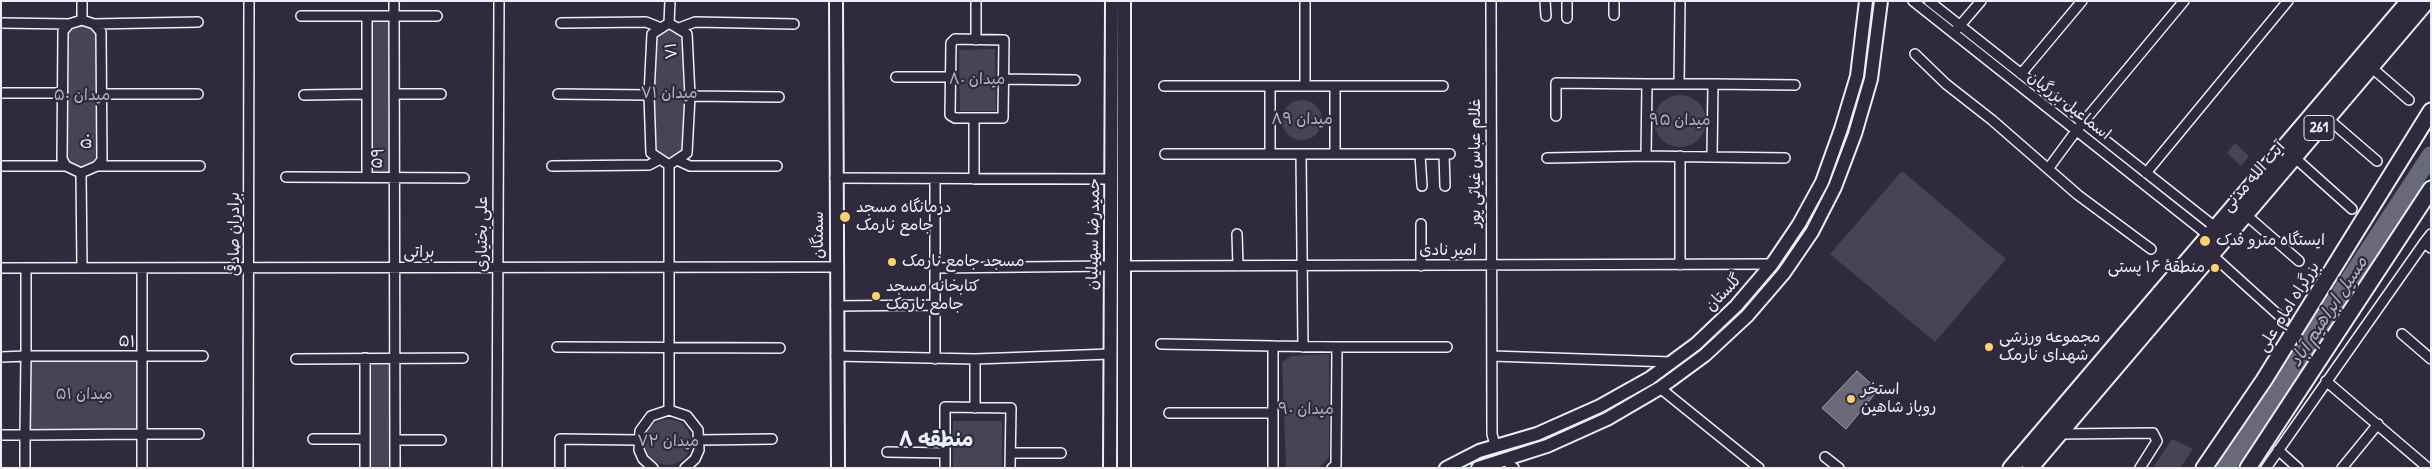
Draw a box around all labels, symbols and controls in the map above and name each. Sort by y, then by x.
street label: ۷۱ [662,42,682,60]
street label: اسماعیل بزرگیان [2023,67,2115,145]
park label: میدان ۸۰ [949,70,1005,90]
park label: میدان ۷۱ [640,84,698,104]
park label: میدان ۵۰ [54,86,110,106]
street label: غلام عباس غیاثی ‌پور [1466,99,1486,227]
park label: میدان ۸۹ [1271,110,1333,130]
park label: میدان ۹۵ [1649,111,1711,131]
road number: 261 [2304,116,2334,140]
street label: ۵۰ [77,133,97,149]
street label: آیت الله مدنی [2218,138,2290,216]
street label: ۵۹ [367,146,389,170]
street label: حمیدرضا سهیلیان [1083,178,1105,290]
street label: برادران صادقی [225,192,245,276]
street label: علی بختیاری [473,196,493,272]
place label: درمانگاه مسجد جامع نارمک [856,198,951,236]
marker: درمانگاه مسجد جامع نارمک [838,210,852,224]
street label: سمنگان [809,211,829,259]
place label: ایستگاه مترو فدک [2216,231,2325,251]
marker: ایستگاه مترو فدک [2198,234,2212,248]
street label: امیر نادی [1419,241,1477,261]
street label: براتی [403,243,435,263]
place label: مسجد جامع نارمک [902,252,1024,272]
water label: مسیل ابراهیم آباد [2285,253,2373,371]
marker: مسجد جامع نارمک [886,256,898,268]
place label: منطقهٔ ۱۶ پستی [2108,258,2205,278]
street label: بزرگراه امام علی [2254,258,2324,356]
marker: منطقهٔ ۱۶ پستی [2209,262,2221,274]
street label: گلستان [1702,270,1746,316]
place label: کتابخانه مسجد جامع نارمک [886,277,980,315]
marker: کتابخانه مسجد جامع نارمک [870,290,882,302]
place label: مجموعه ورزشی شهدای نارمک [1999,328,2100,366]
street label: ۵۱ [118,332,136,352]
marker: مجموعه ورزشی شهدای نارمک [1983,341,1995,353]
place label: استخر روباز شاهین [1861,380,1936,418]
park label: میدان ۵۱ [55,385,113,405]
marker: استخر روباز شاهین [1845,393,1857,405]
park label: میدان ۹۰ [1278,400,1334,420]
district label: منطقه ۸ [898,427,974,453]
park label: میدان ۷۲ [637,432,699,452]

